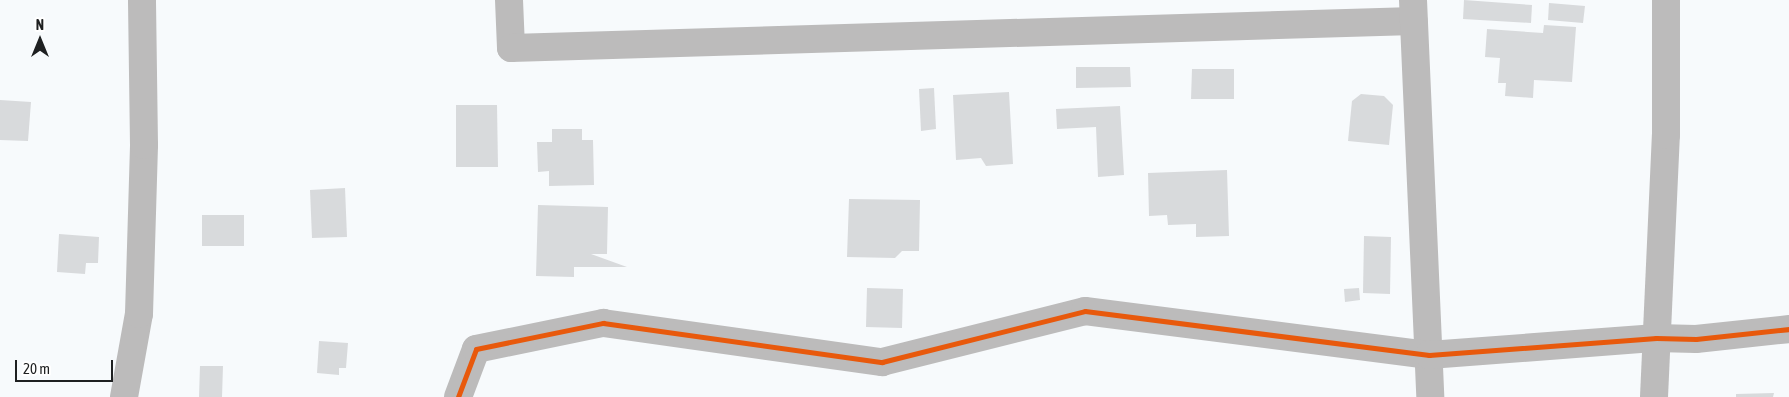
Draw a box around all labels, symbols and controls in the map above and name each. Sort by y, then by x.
north arrow [15,15,65,65]
text: N [36,17,44,33]
scale bar [18,350,115,382]
text: 20 m [23,360,50,377]

